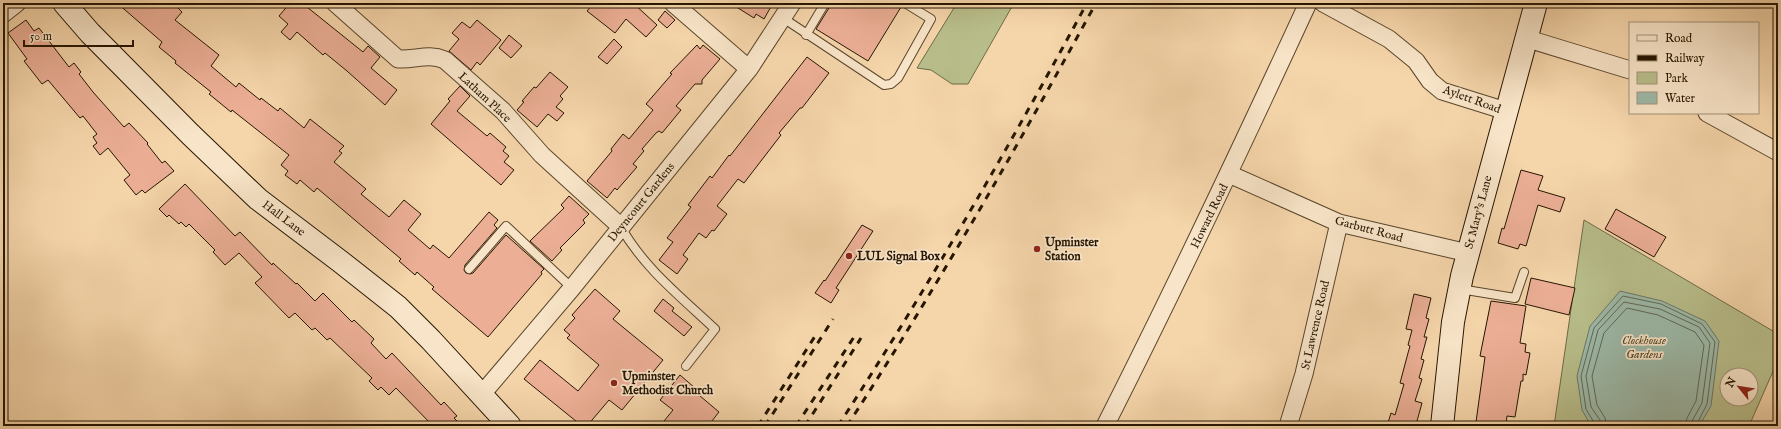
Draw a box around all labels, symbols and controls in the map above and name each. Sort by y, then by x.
scale bar [24,22,133,48]
legend [1629,22,1759,114]
text: 50 m [30,29,52,44]
text: Road [1665,31,1693,46]
text: Railway [1665,51,1704,66]
street label: Latham Place [455,69,515,126]
text: Park [1665,71,1688,86]
street label: Aylett Road [1440,82,1503,117]
text: Water [1665,91,1696,106]
street label: Deyncourt Gardens [605,160,678,245]
street label: St Mary's Lane [1461,173,1496,250]
street label: Howard Road [1187,181,1232,251]
street label: Hall Lane [259,197,309,240]
street label: Garbutt Road [1333,213,1405,246]
place label: Upminster Station [1044,235,1099,264]
marker: Upminster Station [1032,244,1042,254]
place label: LUL Signal Box [856,249,940,265]
marker: LUL Signal Box [844,251,854,261]
street label: St Lawrence Road [1298,278,1333,371]
park label: Clockhouse Gardens [1622,333,1666,362]
north arrow [1719,367,1759,407]
place label: Upminster Methodist Church [621,369,714,398]
text: N [1722,374,1740,391]
marker: Upminster Methodist Church [609,378,619,388]

